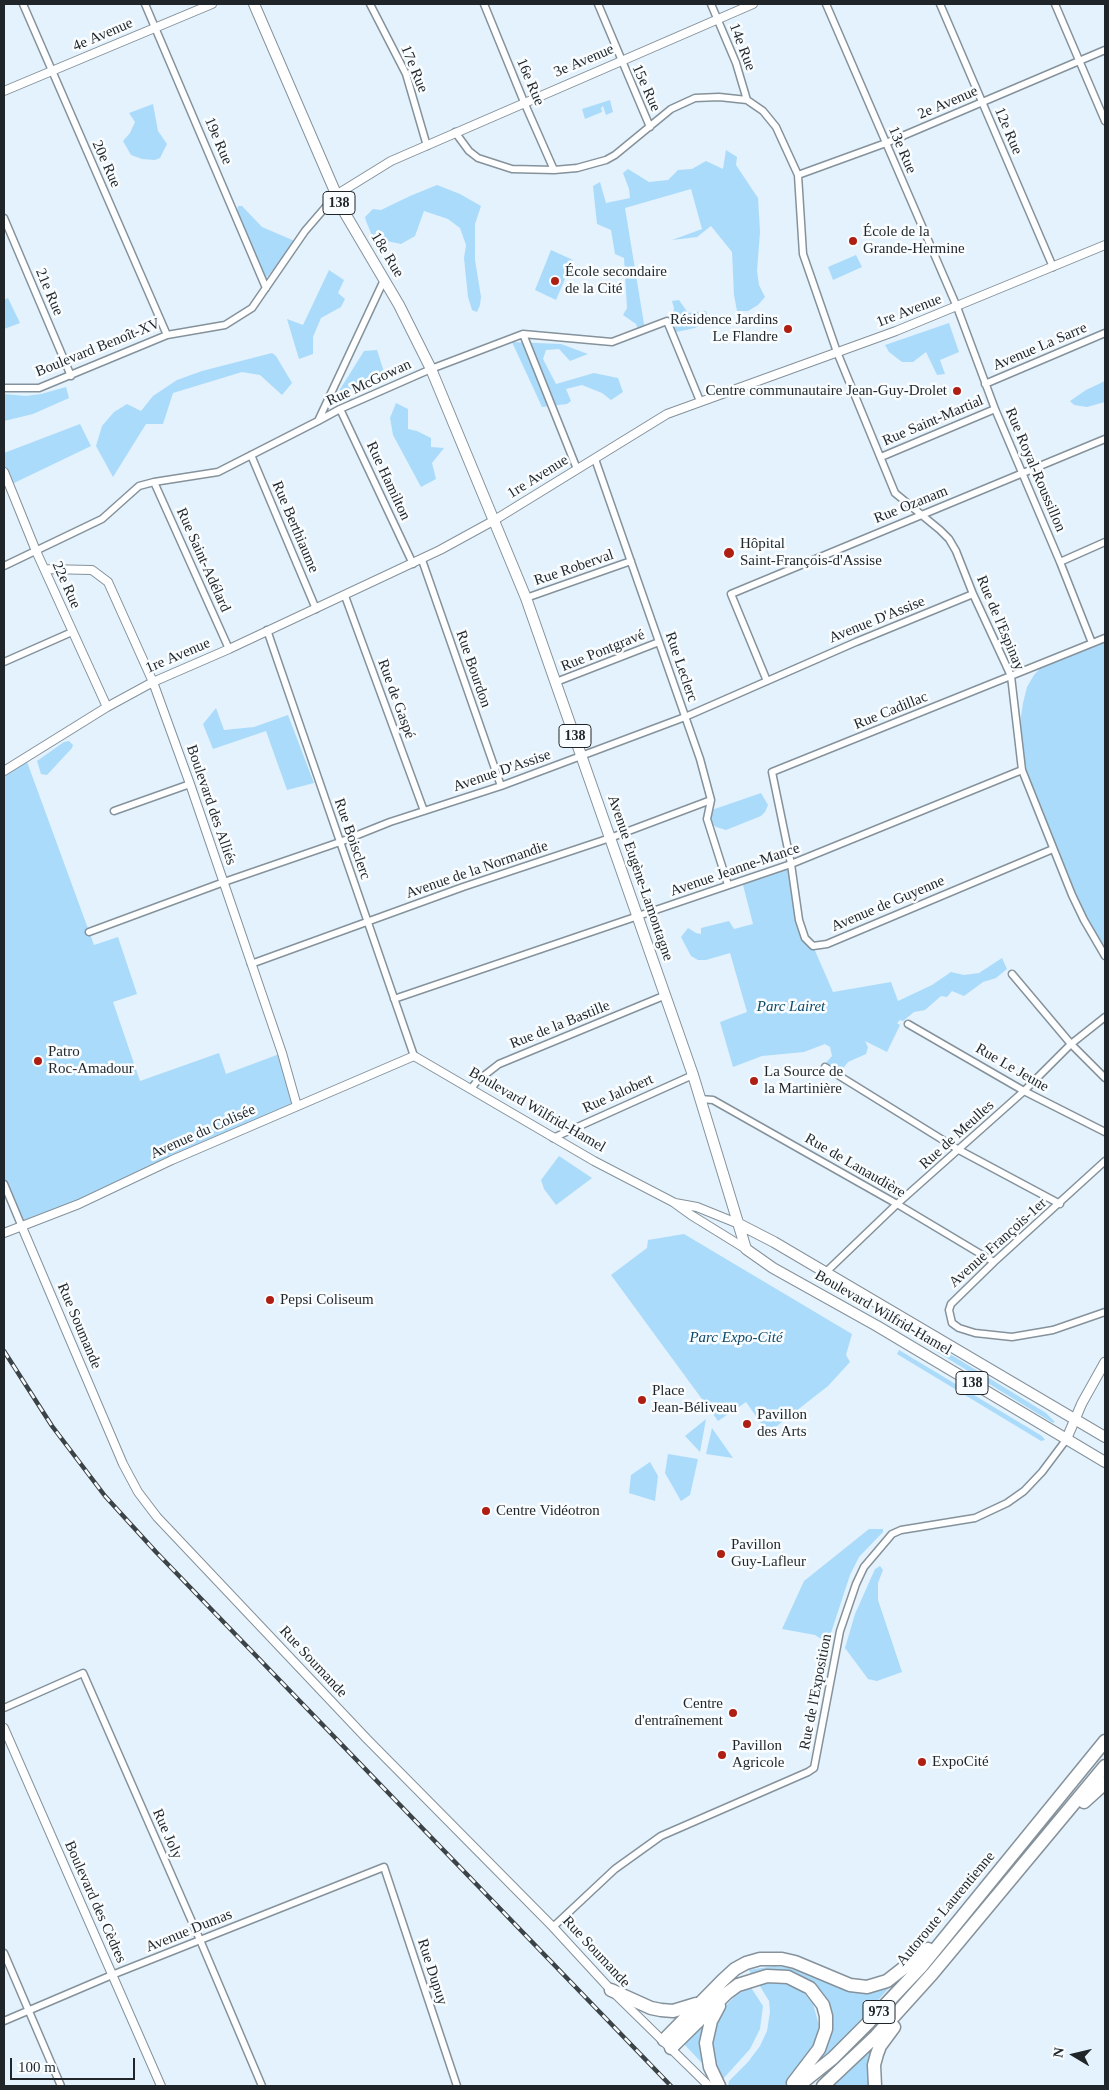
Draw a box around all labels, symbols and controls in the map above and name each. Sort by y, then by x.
street label: 4e Avenue [70,14,136,56]
street label: 14e Rue [725,21,759,73]
street label: 3e Avenue [551,40,617,82]
street label: 17e Rue [396,43,432,95]
street label: 16e Rue [512,56,548,108]
street label: 15e Rue [628,62,664,114]
street label: 2e Avenue [915,82,981,124]
street label: 12e Rue [990,105,1026,157]
street label: 19e Rue [200,115,236,167]
street label: 13e Rue [884,124,920,176]
street label: 20e Rue [88,138,124,190]
road number: 138 [323,192,355,214]
place label: École de la Grande-Hermine [863,223,965,258]
street label: 18e Rue [367,229,407,281]
marker: École de la Grande-Hermine [847,235,859,247]
place label: École secondaire de la Cité [565,263,667,298]
street label: 21e Rue [31,266,67,318]
marker: École secondaire de la Cité [549,275,561,287]
street label: 1re Avenue [874,290,944,332]
place label: Résidence Jardins Le Flandre [670,311,778,346]
street label: Boulevard Benoît-XV [33,315,163,381]
street label: Avenue La Sarre [990,319,1090,375]
marker: Résidence Jardins Le Flandre [782,323,794,335]
street label: Rue McGowan [324,356,414,410]
place label: Centre communautaire Jean-Guy-Drolet [705,382,947,400]
marker: Centre communautaire Jean-Guy-Drolet [951,385,963,397]
street label: Rue Saint-Martial [880,392,986,450]
street label: Rue Royal-Roussillon [1001,405,1069,535]
street label: Rue Hamilton [362,439,414,523]
street label: 1re Avenue [504,451,572,503]
street label: Rue Berthiaume [268,478,322,576]
street label: Rue Ozanam [872,482,950,528]
street label: Rue Saint-Adélard [172,505,234,615]
place label: Hôpital Saint-François-d'Assise [740,535,882,570]
street label: Rue Roberval [532,546,616,590]
marker: Hôpital Saint-François-d'Assise [722,546,736,560]
street label: 22e Rue [48,559,84,611]
street label: Rue de l'Espinay [972,573,1028,673]
street label: Avenue D'Assise [826,593,928,647]
street label: Rue Pontgravé [558,626,648,676]
street label: Rue Bourdon [451,628,495,710]
street label: Rue Leclerc [661,630,701,704]
street label: 1re Avenue [143,634,213,678]
street label: Rue de Gaspé [373,657,419,741]
street label: Rue Cadillac [852,688,930,734]
road number: 138 [559,724,591,748]
street label: Boulevard des Alliés [182,743,240,867]
street label: Avenue D'Assise [451,746,553,796]
street label: Avenue Eugène-Lamontagne [603,793,677,963]
street label: Rue Boisclerc [330,796,374,882]
street label: Avenue de la Normandie [404,837,550,903]
street label: Avenue Jeanne-Mance [668,839,802,901]
street label: Avenue de Guyenne [829,872,947,936]
street label: Rue de la Bastille [507,997,613,1053]
park label: Parc Lairet [757,998,825,1016]
street label: Rue Le Jeune [972,1040,1052,1096]
place label: Patro Roc-Amadour [48,1043,134,1078]
marker: Patro Roc-Amadour [32,1055,44,1067]
place label: La Source de la Martinière [764,1063,843,1098]
street label: Boulevard Wilfrid-Hamel [465,1064,609,1156]
street label: Rue Jalobert [580,1070,656,1118]
marker: La Source de la Martinière [748,1075,760,1087]
street label: Rue de Meulles [916,1097,998,1173]
street label: Avenue du Colisée [148,1101,258,1163]
street label: Rue de Lanaudière [801,1130,909,1202]
street label: Avenue François-1er [945,1194,1051,1292]
street label: Boulevard Wilfrid-Hamel [811,1267,955,1359]
street label: Rue Soumande [53,1280,105,1372]
place label: Pepsi Coliseum [280,1291,374,1309]
marker: Pepsi Coliseum [264,1294,276,1306]
park label: Parc Expo-Cité [689,1329,783,1347]
road number: 138 [956,1372,988,1395]
place label: Place Jean-Béliveau [652,1382,737,1417]
marker: Place Jean-Béliveau [636,1394,648,1406]
place label: Pavillon des Arts [757,1406,807,1441]
marker: Pavillon des Arts [741,1418,753,1430]
place label: Centre Vidéotron [496,1502,600,1520]
marker: Centre Vidéotron [480,1505,492,1517]
place label: Pavillon Guy-Lafleur [731,1536,806,1571]
marker: Pavillon Guy-Lafleur [715,1548,727,1560]
street label: Rue Soumande [275,1622,351,1702]
street label: Rue de l'Exposition [796,1633,836,1751]
place label: Centre d'entraînement [635,1695,723,1730]
marker: Centre d'entraînement [727,1707,739,1719]
place label: Pavillon Agricole [732,1737,784,1772]
marker: Pavillon Agricole [716,1749,728,1761]
place label: ExpoCité [932,1753,989,1771]
marker: ExpoCité [916,1756,928,1768]
street label: Rue Joly [148,1806,186,1862]
street label: Boulevard des Cèdres [60,1838,130,1966]
street label: Autoroute Laurentienne [893,1848,999,1970]
street label: Avenue Dumas [143,1905,235,1957]
street label: Rue Soumande [558,1912,634,1992]
street label: Rue Dupuy [413,1937,451,2007]
road number: 973 [863,2000,895,2024]
north arrow [1049,2030,1099,2080]
text: N [1050,2046,1067,2059]
scale bar [12,2048,138,2080]
text: 100 m [18,2059,56,2075]

